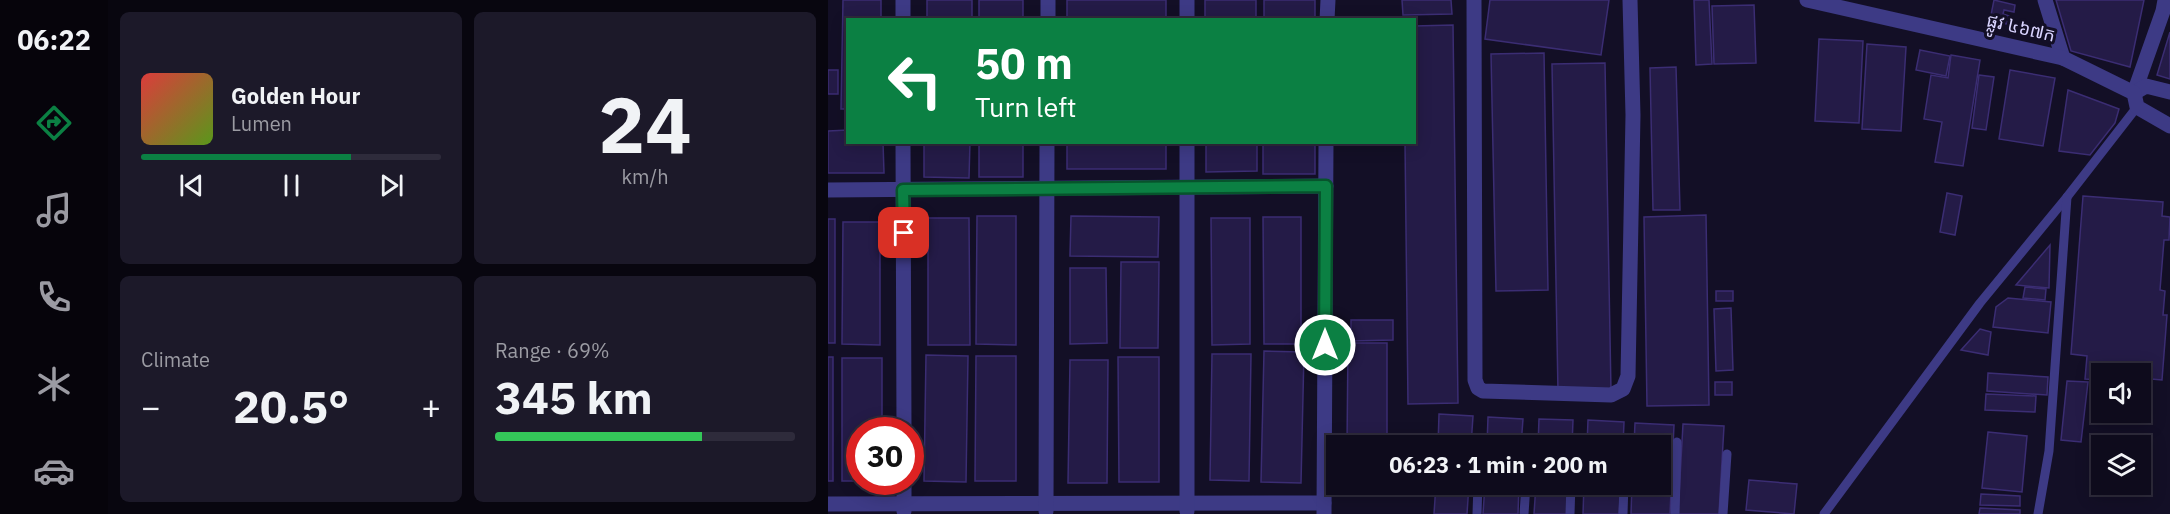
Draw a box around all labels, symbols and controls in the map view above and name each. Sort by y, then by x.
street label: ផ្លូវ ៤៦៧ក [1983,8,2058,52]
text: 06:22 [17,22,91,57]
text: 50 m [975,36,1073,91]
icon: left [876,42,954,120]
text: 24 [598,73,692,174]
text: Golden Hour [231,81,360,110]
text: Turn left [975,89,1076,124]
icon: directions [33,102,75,144]
text: Lumen [231,110,292,137]
text: km/h [621,163,669,190]
icon: previous [175,169,208,202]
icon: pause [275,169,308,202]
icon: next [375,169,408,202]
icon: music [33,189,75,231]
pin [878,207,929,258]
icon: arrive [887,216,920,249]
icon: phone [33,276,75,318]
position arrow [1293,313,1357,377]
text: Range · 69% [495,337,610,364]
text: Climate [141,346,210,373]
icon: climate [33,363,75,405]
map controls [2091,363,2151,495]
button: sound [2091,363,2151,423]
text: 345 km [495,368,653,426]
text: 20.5° [233,377,349,435]
text: − [141,385,161,428]
text: + [421,385,441,428]
speed limit sign: 30 [846,417,924,495]
button: layers [2091,435,2151,495]
icon: car [33,450,75,492]
text: 06:23 · 1 min · 200 m [1389,450,1608,479]

